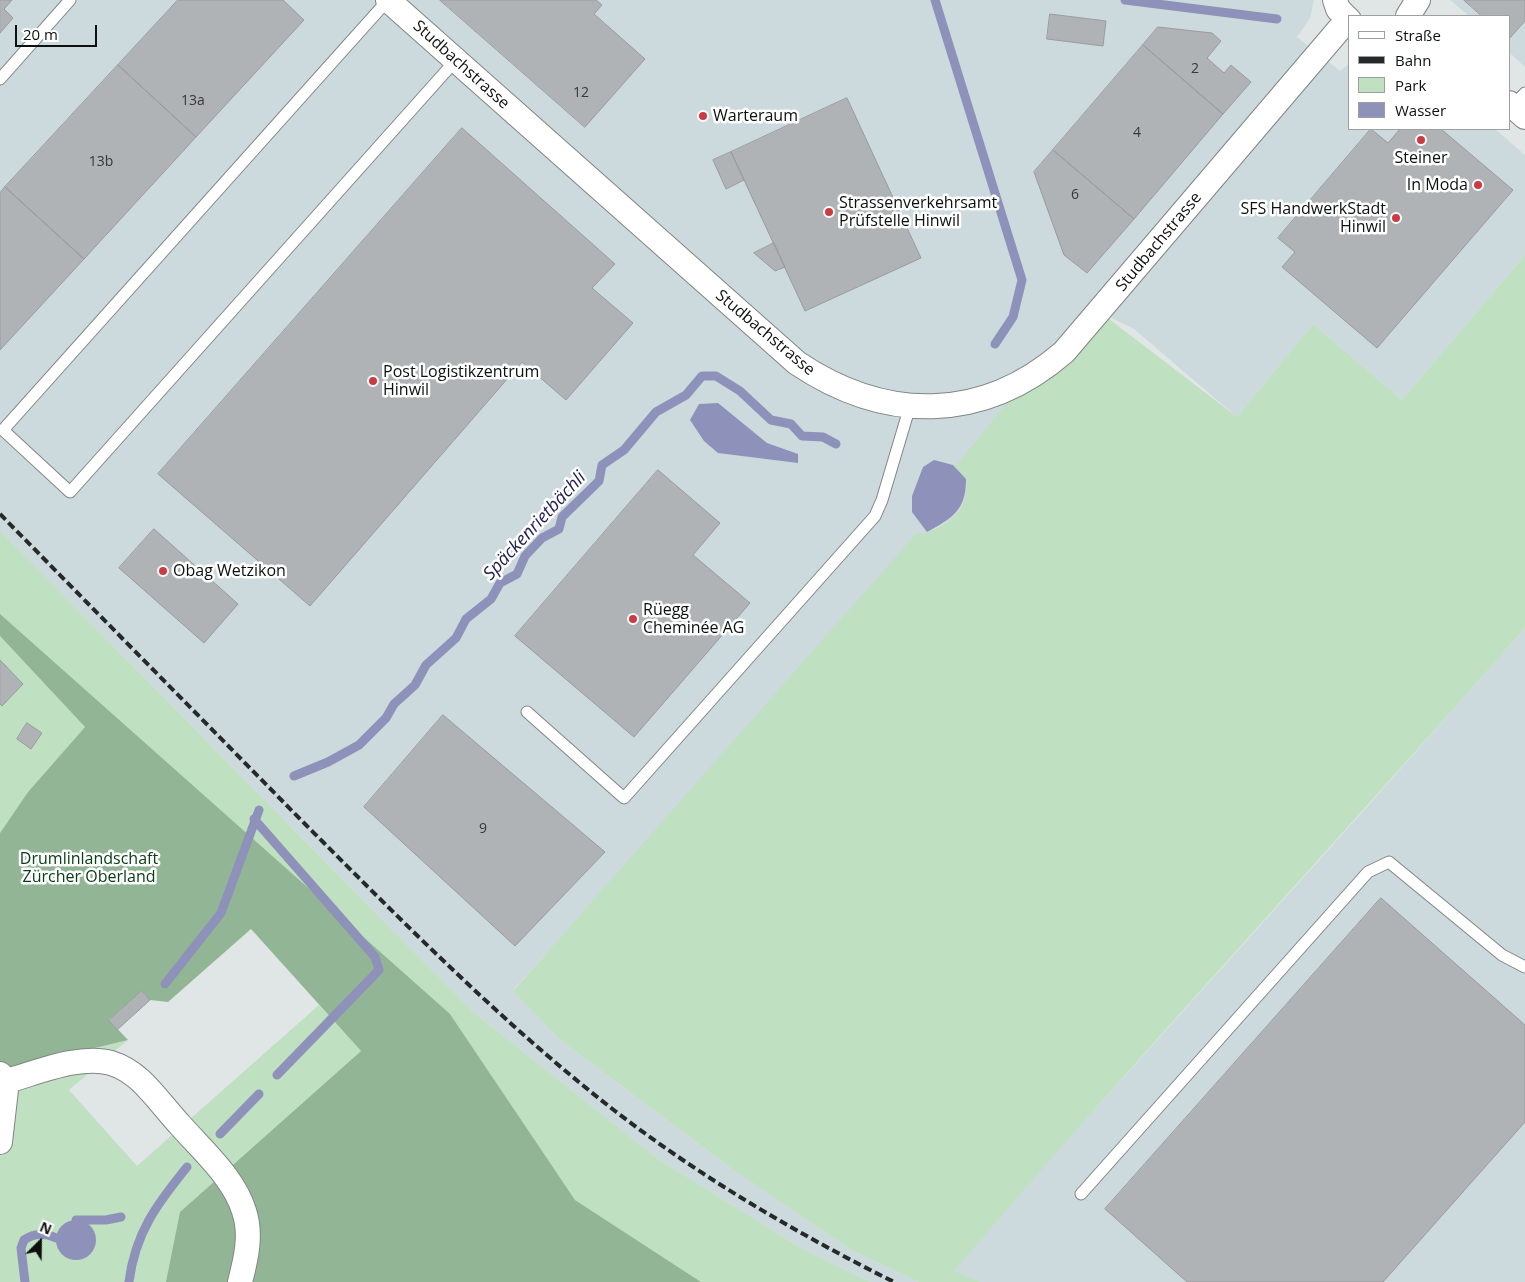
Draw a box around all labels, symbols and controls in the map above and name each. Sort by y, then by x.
scale bar [18,15,100,47]
legend [1348,15,1510,130]
street label: Studbachstrasse [409,17,513,113]
text: 20 m [23,24,58,44]
text: Straße [1395,25,1441,45]
text: Bahn [1395,50,1431,70]
house number: 2 [1191,61,1199,77]
text: Park [1395,75,1426,95]
house number: 12 [573,85,589,101]
house number: 13a [181,93,205,109]
text: Wasser [1395,100,1446,120]
place label: Warteraum [713,106,798,126]
marker: Warteraum [697,110,709,122]
house number: 4 [1133,125,1141,141]
marker: Steiner [1415,134,1427,146]
place label: Steiner [1395,148,1447,168]
house number: 13b [89,154,113,170]
place label: In Moda [1407,175,1468,195]
marker: In Moda [1472,179,1484,191]
house number: 6 [1071,187,1079,203]
street label: Studbachstrasse [1112,189,1206,295]
place label: Strassenverkehrsamt Prüfstelle Hinwil [839,193,997,231]
place label: SFS HandwerkStadt Hinwil [1241,199,1386,237]
marker: Strassenverkehrsamt Prüfstelle Hinwil [823,206,835,218]
marker: SFS HandwerkStadt Hinwil [1390,212,1402,224]
street label: Studbachstrasse [712,286,818,380]
place label: Post Logistikzentrum Hinwil [383,362,539,400]
marker: Post Logistikzentrum Hinwil [367,375,379,387]
water label: Späckenrietbächli [479,467,591,585]
place label: Obag Wetzikon [173,561,286,581]
marker: Obag Wetzikon [157,565,169,577]
place label: Rüegg Cheminée AG [643,600,744,638]
marker: Rüegg Cheminée AG [627,613,639,625]
house number: 9 [479,821,487,837]
park label: Drumlinlandschaft Zürcher Oberland [20,849,158,887]
north arrow [15,1217,65,1267]
text: N [37,1217,55,1239]

